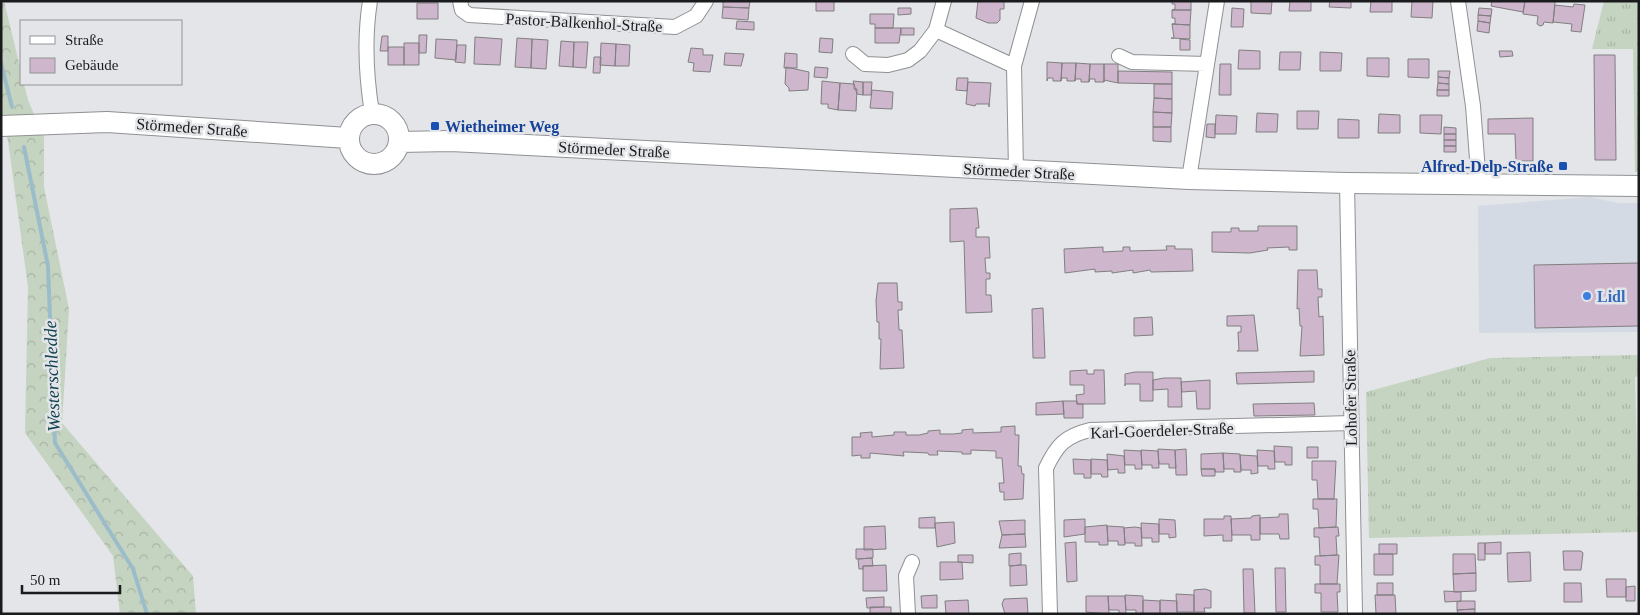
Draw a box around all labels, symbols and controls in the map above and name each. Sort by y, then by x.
street label: Pastor-Balkenhol-Straße [505,10,663,35]
legend [20,20,182,85]
text: Straße [65,32,104,48]
text: Gebäude [65,57,119,73]
street label: Störmeder Straße [136,115,248,140]
place label: Wietheimer Weg [445,118,559,136]
marker: Wietheimer Weg [429,120,441,132]
street label: Störmeder Straße [558,138,670,161]
place label: Alfred-Delp-Straße [1421,158,1553,176]
street label: Störmeder Straße [963,160,1075,183]
marker: Alfred-Delp-Straße [1557,160,1569,172]
place label: Lidl [1597,288,1626,305]
marker: Lidl [1581,290,1593,302]
water label: Westerschledde [40,320,64,432]
street label: Lohofer Straße [1341,350,1360,446]
street label: Karl-Goerdeler-Straße [1090,419,1234,442]
scale bar [22,562,120,594]
text: 50 m [30,572,61,588]

